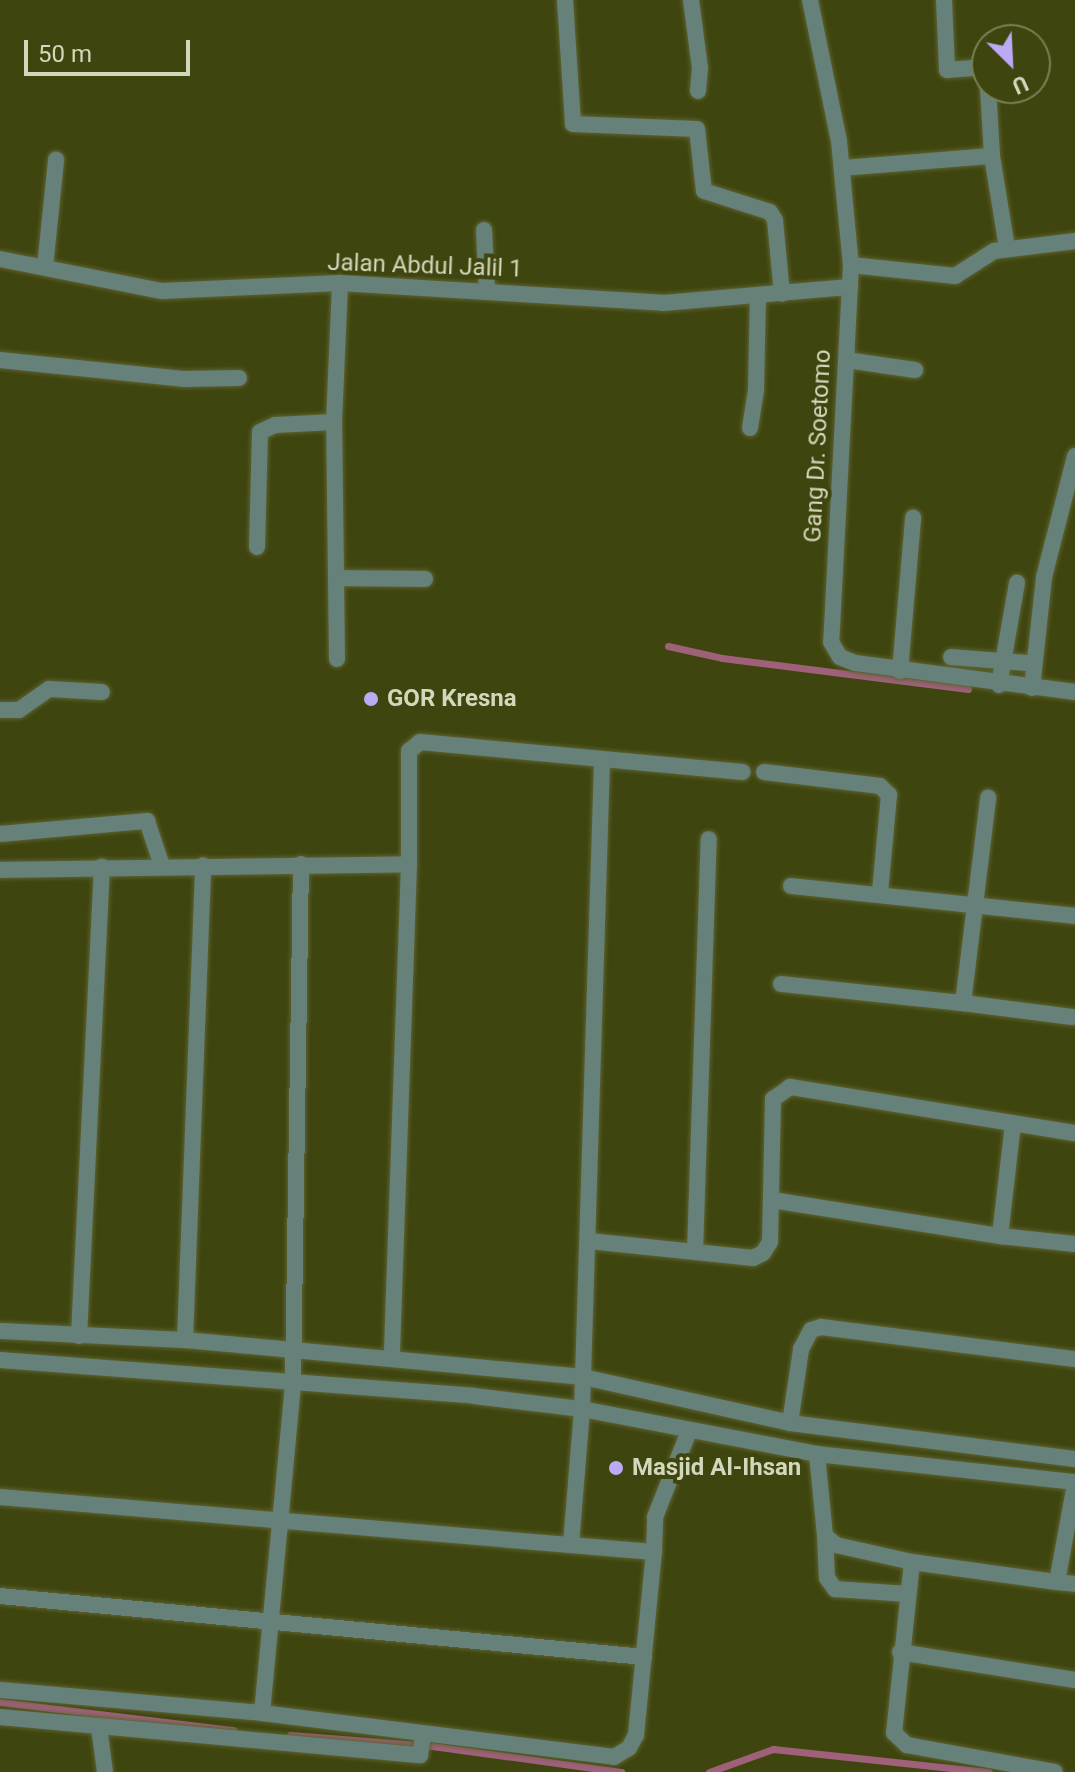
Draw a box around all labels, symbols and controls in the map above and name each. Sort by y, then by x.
scale bar [28,24,194,74]
north arrow [971,24,1051,104]
text: 50 m [38,40,92,68]
text: U [1008,70,1032,99]
street label: Jalan Abdul Jalil 1 [327,248,523,284]
street label: Gang Dr. Soetomo [799,349,837,543]
place label: GOR Kresna [387,685,517,713]
marker: GOR Kresna [362,690,380,708]
place label: Masjid Al-Ihsan [632,1454,801,1482]
marker: Masjid Al-Ihsan [607,1459,625,1477]

